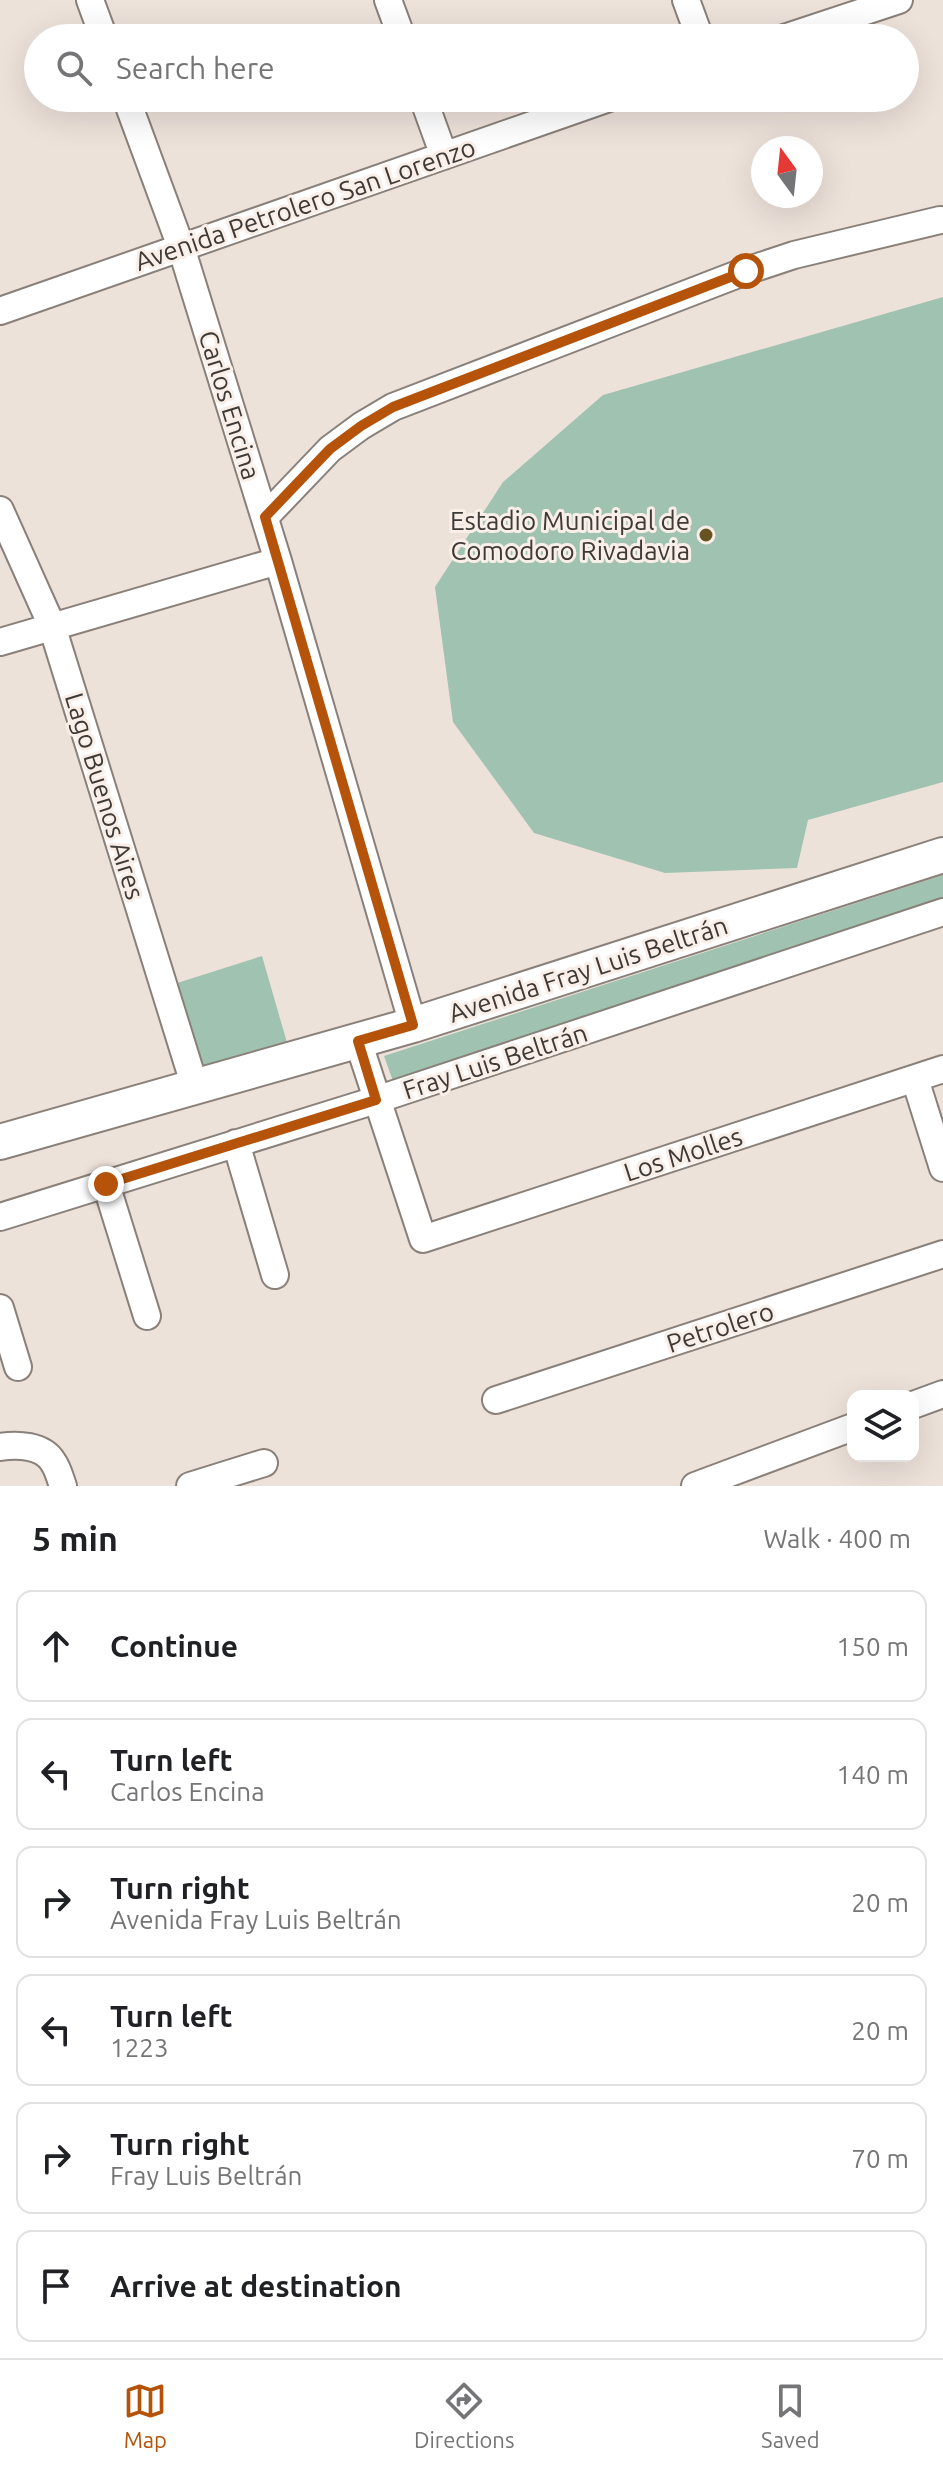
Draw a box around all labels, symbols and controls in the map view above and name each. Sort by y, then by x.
search box [24,24,919,112]
icon: search [52,46,96,90]
text: Search here [116,51,275,85]
street label: Avenida Petrolero San Lorenzo [131,132,479,276]
north arrow [751,136,823,208]
route start [728,253,764,289]
street label: Carlos Encina [194,327,266,483]
place label: Estadio Municipal de Comodoro Rivadavia [450,506,690,565]
marker: Estadio Municipal de Comodoro Rivadavia [697,526,715,544]
street label: Lago Buenos Aires [60,689,150,903]
street label: Avenida Fray Luis Beltrán [445,910,731,1028]
street label: Fray Luis Beltrán [399,1017,591,1105]
street label: Los Molles [620,1121,746,1187]
route end [88,1166,124,1202]
street label: Petrolero [663,1296,777,1358]
map controls [847,1390,919,1462]
button: layers [847,1390,919,1462]
text: 5 min [32,1519,118,1557]
text: Walk · 400 m [763,1524,911,1553]
icon: ahead [34,1624,78,1668]
text: Continue [110,1629,238,1663]
text: 150 m [837,1632,909,1661]
text: Turn left [110,1743,232,1777]
icon: left [34,1752,78,1796]
text: 140 m [837,1760,909,1789]
text: Carlos Encina [110,1777,265,1806]
text: Turn right [110,1871,250,1905]
icon: right [34,1880,78,1924]
text: 20 m [851,1888,909,1917]
text: Avenida Fray Luis Beltrán [110,1905,402,1934]
text: Turn left [110,1999,232,2033]
icon: left [34,2008,78,2052]
text: 20 m [851,2016,909,2045]
text: 1223 [110,2033,169,2062]
text: Turn right [110,2127,250,2161]
icon: right [34,2136,78,2180]
text: 70 m [851,2144,909,2173]
text: Fray Luis Beltrán [110,2161,302,2190]
icon: arrive [34,2264,78,2308]
text: Arrive at destination [110,2269,402,2303]
tab: Map [123,2379,167,2452]
tab: Directions [414,2379,514,2452]
tab: Saved [761,2379,820,2452]

